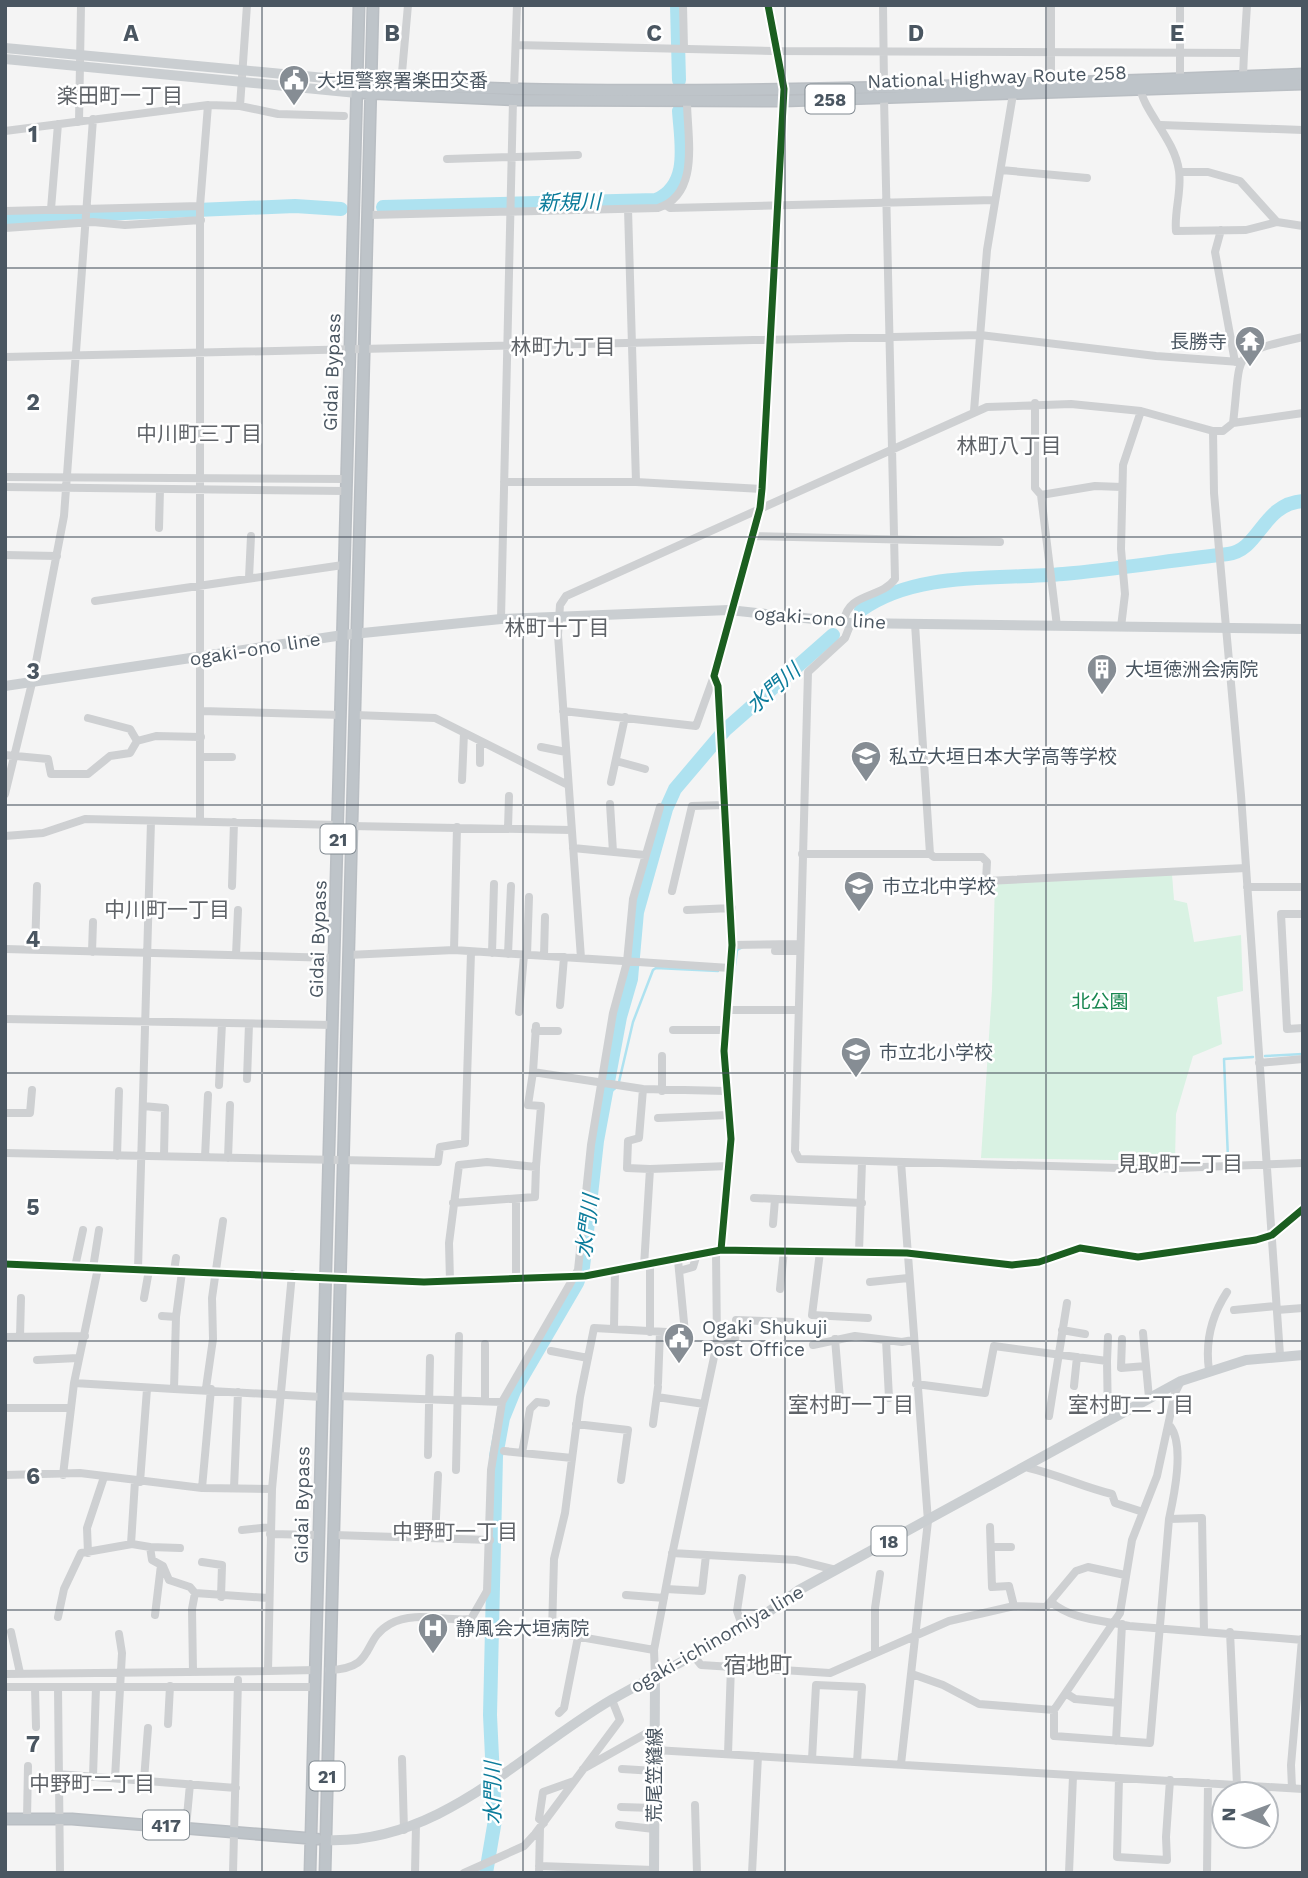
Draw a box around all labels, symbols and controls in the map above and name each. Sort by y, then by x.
text: A [123,20,139,47]
text: B [384,20,400,47]
text: C [646,20,662,47]
text: D [908,20,924,47]
text: E [1170,20,1184,47]
street label: National Highway Route 258 [867,61,1127,93]
public building icon: 大垣警察署楽田交番 [277,63,311,107]
place label: 大垣警察署楽田交番 [317,69,488,92]
district label: 楽田町一丁目 [57,83,183,108]
road number: 258 [806,84,854,114]
text: 1 [28,121,38,148]
water label: 新規川 [537,189,603,215]
street label: Gidai Bypass [318,313,346,431]
temple icon: 長勝寺 [1233,324,1267,368]
place label: 長勝寺 [1170,330,1227,353]
district label: 林町九丁目 [511,334,616,359]
text: 2 [26,389,40,416]
district label: 中川町三丁目 [136,421,262,446]
district label: 林町八丁目 [957,433,1062,458]
street label: ogaki-ono line [753,602,887,634]
district label: 林町十丁目 [505,615,610,640]
street label: ogaki-ono line [188,627,322,671]
building icon: 大垣徳洲会病院 [1085,652,1119,696]
water label: 水門川 [741,657,806,718]
text: 3 [26,658,40,685]
place label: 大垣徳洲会病院 [1125,658,1258,681]
school or university icon: 私立大垣日本大学高等学校 [849,739,883,783]
place label: 私立大垣日本大学高等学校 [889,745,1117,768]
road number: 21 [320,824,356,854]
school or university icon: 市立北中学校 [842,869,876,913]
place label: 市立北中学校 [882,875,996,898]
street label: Gidai Bypass [304,880,332,998]
district label: 中川町一丁目 [104,897,230,922]
text: 4 [26,926,41,953]
park label: 北公園 [1071,990,1129,1013]
school or university icon: 市立北小学校 [839,1035,873,1079]
place label: 市立北小学校 [879,1041,993,1064]
district label: 見取町一丁目 [1117,1151,1243,1176]
water label: 水門川 [571,1191,603,1259]
text: 5 [26,1194,40,1221]
place label: Ogaki Shukuji Post Office [702,1316,828,1361]
public building icon: Ogaki Shukuji Post Office [662,1321,696,1365]
district label: 室村町一丁目 [788,1392,914,1417]
district label: 室村町二丁目 [1068,1392,1194,1417]
street label: Gidai Bypass [289,1446,315,1564]
text: 6 [26,1463,40,1490]
district label: 中野町一丁目 [392,1519,518,1544]
road number: 18 [872,1526,906,1556]
street label: ogaki-ichinomiya line [626,1580,808,1698]
hospital icon: 静風会大垣病院 [416,1611,450,1655]
place label: 静風会大垣病院 [456,1617,589,1640]
district label: 宿地町 [724,1652,793,1679]
street label: 荒尾笠縫線 [643,1727,666,1823]
text: 7 [26,1731,40,1758]
water label: 水門川 [480,1760,505,1825]
road number: 21 [310,1762,344,1791]
district label: 中野町二丁目 [29,1771,155,1796]
north arrow [1210,1780,1280,1850]
text: N [1217,1807,1240,1822]
road number: 417 [143,1811,189,1840]

